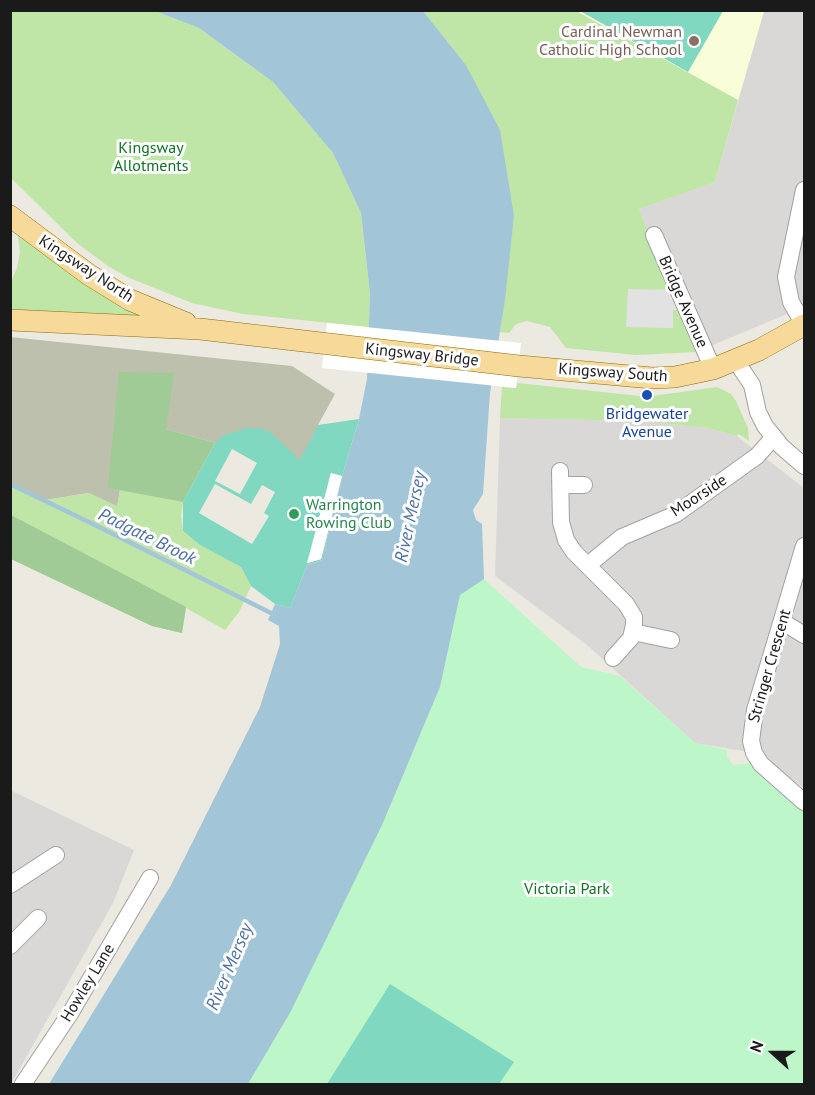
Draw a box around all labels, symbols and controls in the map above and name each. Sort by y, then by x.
place label: Cardinal Newman Catholic High School [539,22,682,60]
marker: Cardinal Newman Catholic High School [687,34,701,48]
park label: Kingsway Allotments [114,138,188,176]
street label: Kingsway North [35,231,137,307]
street label: Bridge Avenue [654,253,712,351]
street label: Kingsway Bridge [364,339,480,371]
street label: Kingsway South [558,360,668,386]
marker: Bridgewater Avenue [640,388,654,402]
place label: Bridgewater Avenue [606,404,688,442]
water label: River Mersey [391,469,431,565]
street label: Moorside [667,471,731,521]
place label: Warrington Rowing Club [306,495,392,533]
water label: Padgate Brook [95,504,199,570]
marker: Warrington Rowing Club [287,507,301,521]
street label: Stringer Crescent [745,607,795,725]
park label: Victoria Park [524,879,610,899]
water label: River Mersey [202,920,258,1014]
street label: Howley Lane [57,940,119,1026]
north arrow [743,1023,803,1083]
text: N [745,1038,767,1055]

